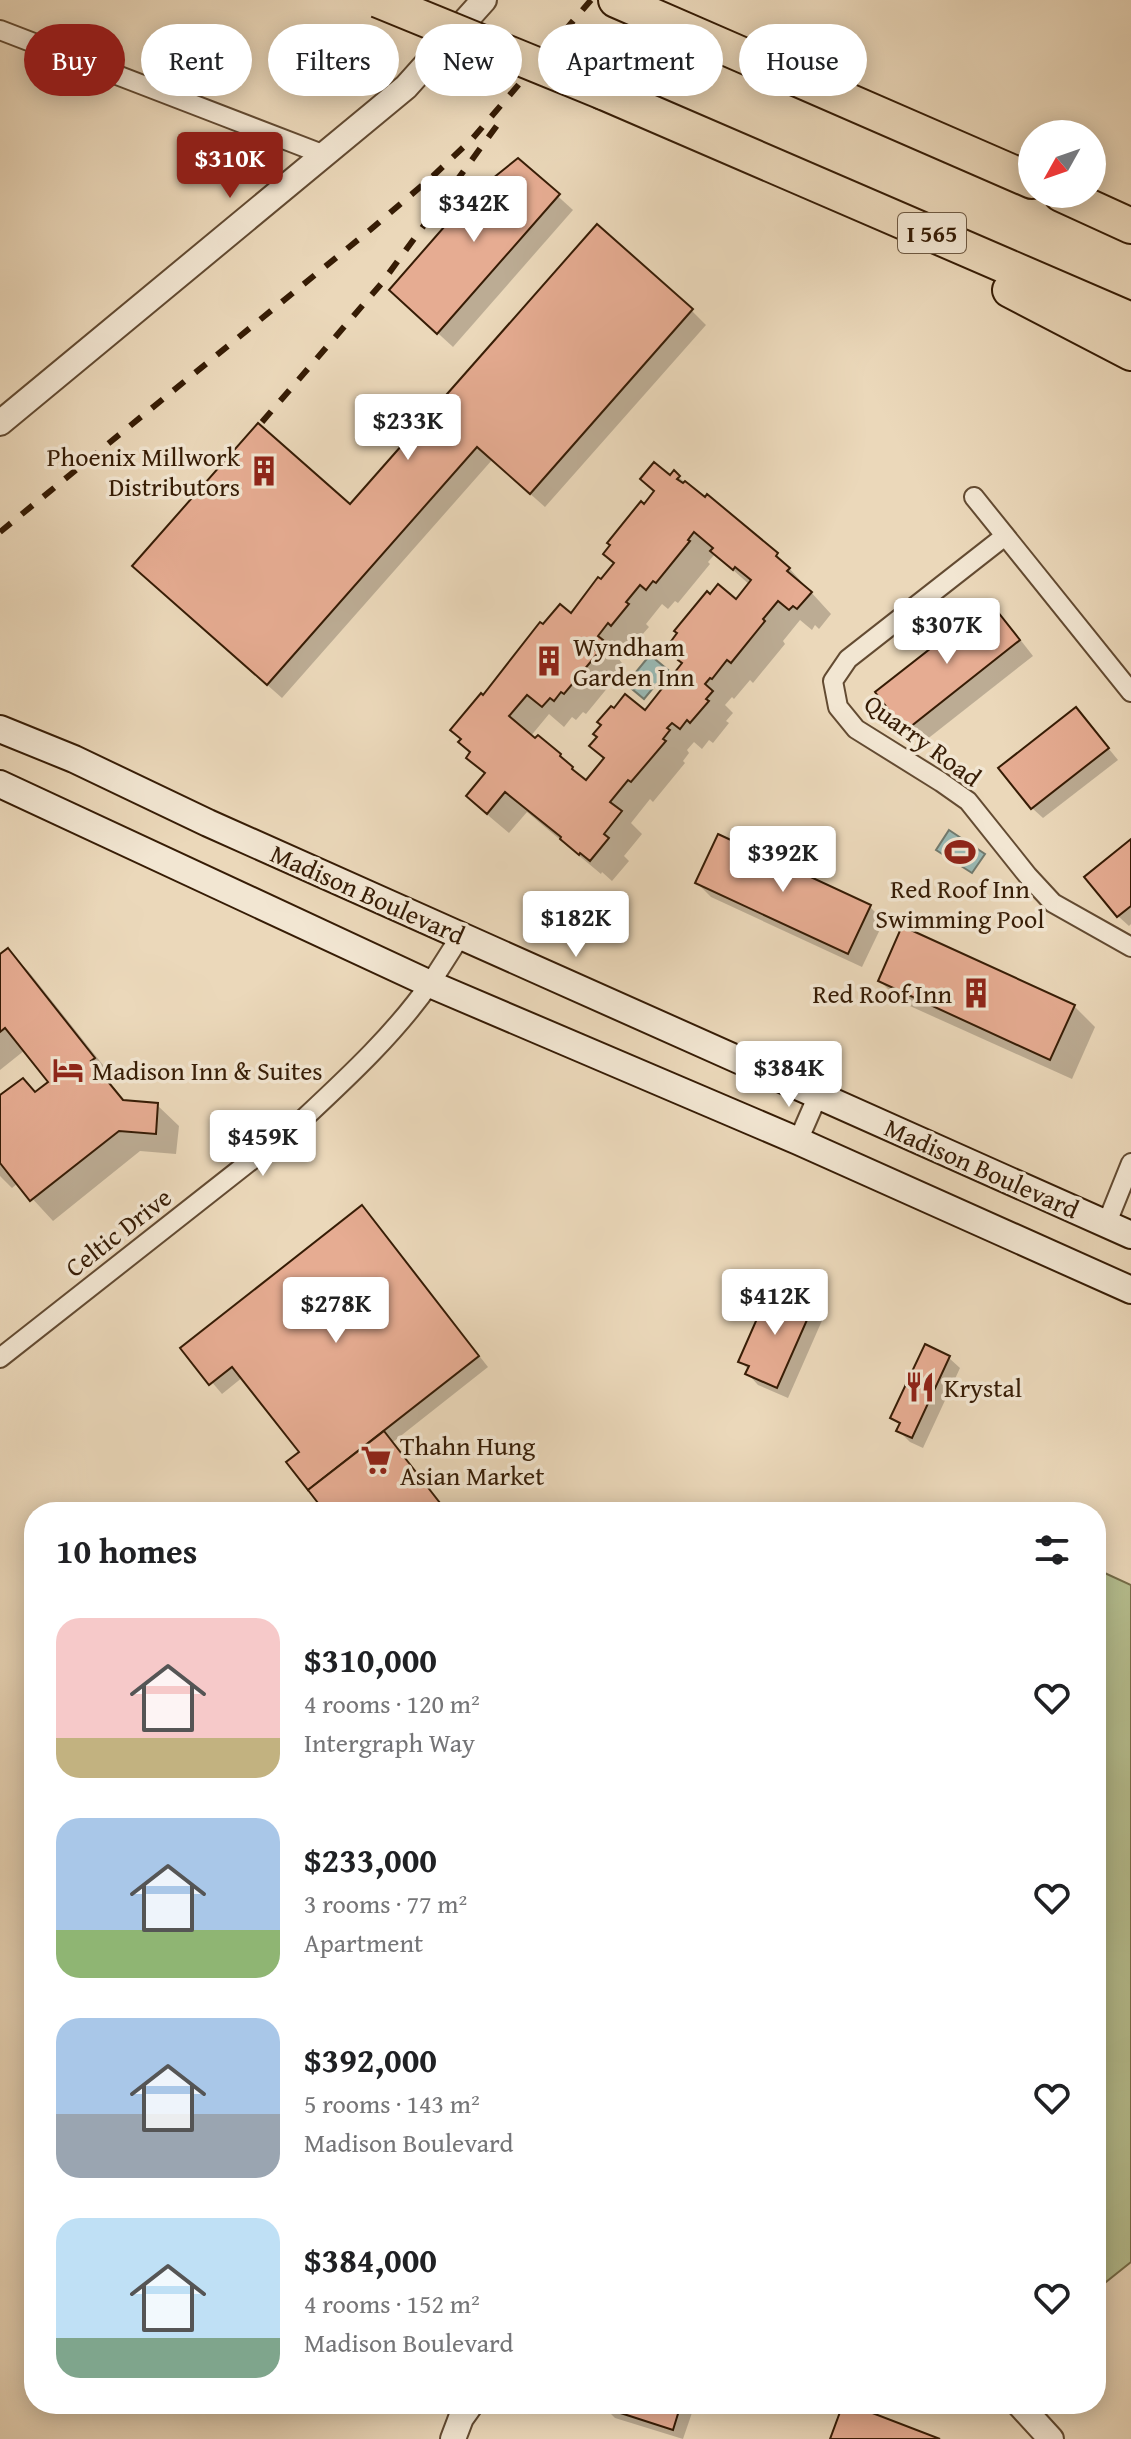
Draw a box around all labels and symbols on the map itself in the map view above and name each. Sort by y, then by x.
north arrow [1018,120,1106,208]
pin: $310K [174,132,286,200]
pin: $342K [418,176,530,244]
road number: I 565 [898,213,966,253]
pin: $233K [352,394,464,462]
place label: Phoenix Millwork Distributors [47,437,241,506]
building icon: Phoenix Millwork Distributors [247,454,281,488]
pin: $307K [891,598,1003,666]
place label: Wyndham Garden Inn [573,627,695,696]
building icon: Wyndham Garden Inn [532,644,566,678]
street label: Quarry Road [856,684,990,796]
pin: $392K [727,826,839,894]
street label: Madison Boulevard [264,834,472,954]
sports icon: Red Roof Inn Swimming Pool [943,835,977,869]
place label: Red Roof Inn Swimming Pool [875,869,1045,938]
pin: $182K [520,891,632,959]
place label: Red Roof Inn [812,974,952,1013]
building icon: Red Roof Inn [959,976,993,1010]
pin: $384K [733,1041,845,1109]
place label: Madison Inn & Suites [92,1051,323,1090]
hotel icon: Madison Inn & Suites [51,1053,85,1087]
street label: Madison Boulevard [878,1108,1086,1228]
pin: $459K [207,1110,319,1178]
street label: Celtic Drive [56,1178,180,1286]
pin: $412K [719,1269,831,1337]
pin: $278K [280,1277,392,1345]
place label: Krystal [944,1368,1022,1407]
restaurant icon: Krystal [903,1370,937,1404]
place label: Thahn Hung Asian Market [400,1426,544,1495]
supermarket icon: Thahn Hung Asian Market [359,1443,393,1477]

